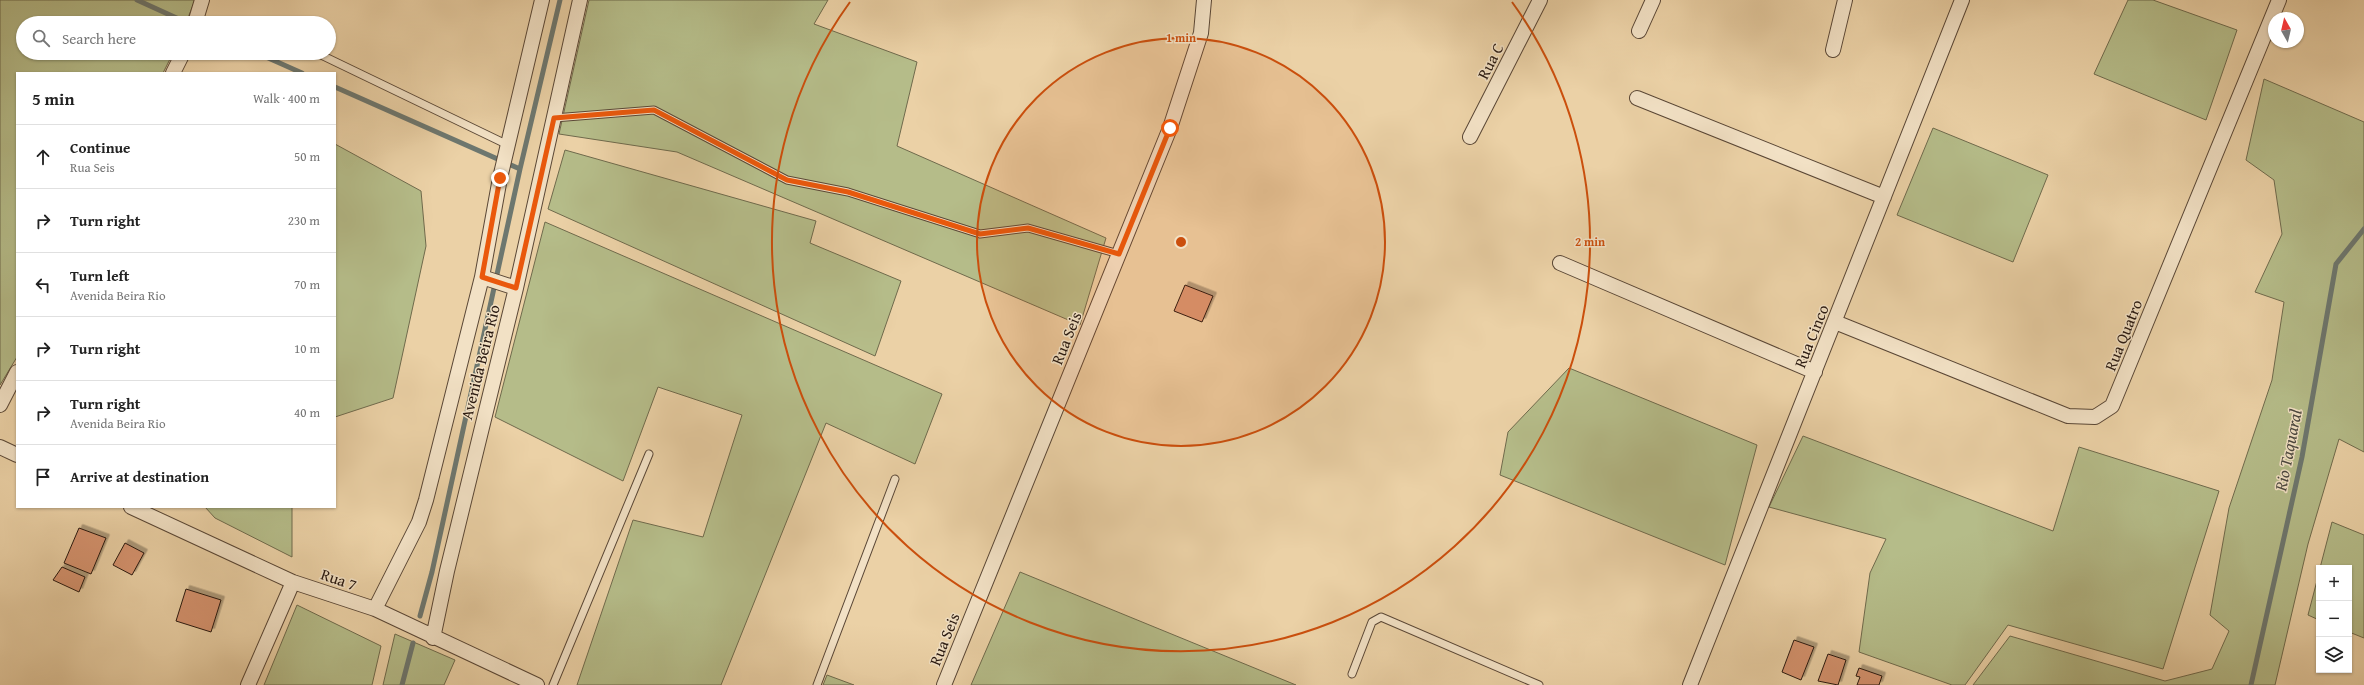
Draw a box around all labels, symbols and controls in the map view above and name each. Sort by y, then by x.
north arrow [2268,12,2304,48]
search box [16,16,336,60]
icon: search [30,27,52,49]
text: Search here [62,28,136,49]
text: 1 min [1166,29,1196,46]
street label: Rua C [1471,39,1509,83]
text: 5 min [32,86,74,111]
text: Walk · 400 m [253,89,320,108]
route start [1161,119,1179,137]
text: Continue [70,137,131,158]
icon: ahead [32,146,54,168]
text: 50 m [294,147,320,166]
text: Rua Seis [70,158,115,177]
route end [491,169,509,187]
icon: right [32,210,54,232]
text: Turn right [70,210,141,231]
text: 230 m [288,211,320,230]
text: 2 min [1575,233,1605,250]
centre of rings [1174,235,1188,249]
text: Turn left [70,265,129,286]
icon: left [32,274,54,296]
text: 70 m [294,275,320,294]
text: Avenida Beira Rio [70,286,166,305]
street label: Rua Quatro [2098,296,2148,374]
street label: Rua Cinco [1787,301,1835,371]
street label: Avenida Beira Rio [454,302,506,422]
street label: Rua Seis [1045,308,1087,368]
icon: right [32,338,54,360]
text: Turn right [70,338,141,359]
text: 10 m [294,339,320,358]
text: Turn right [70,393,141,414]
icon: right [32,402,54,424]
text: 40 m [294,403,320,422]
water label: Rio Taquaral [2267,407,2308,494]
text: Avenida Beira Rio [70,414,166,433]
icon: arrive [32,466,54,488]
text: Arrive at destination [70,466,209,487]
street label: Rua 7 [318,562,361,596]
map controls [2316,565,2352,673]
button: + [2316,565,2352,601]
button: − [2316,601,2352,637]
street label: Rua Seis [923,609,965,669]
button: layers [2316,637,2352,673]

